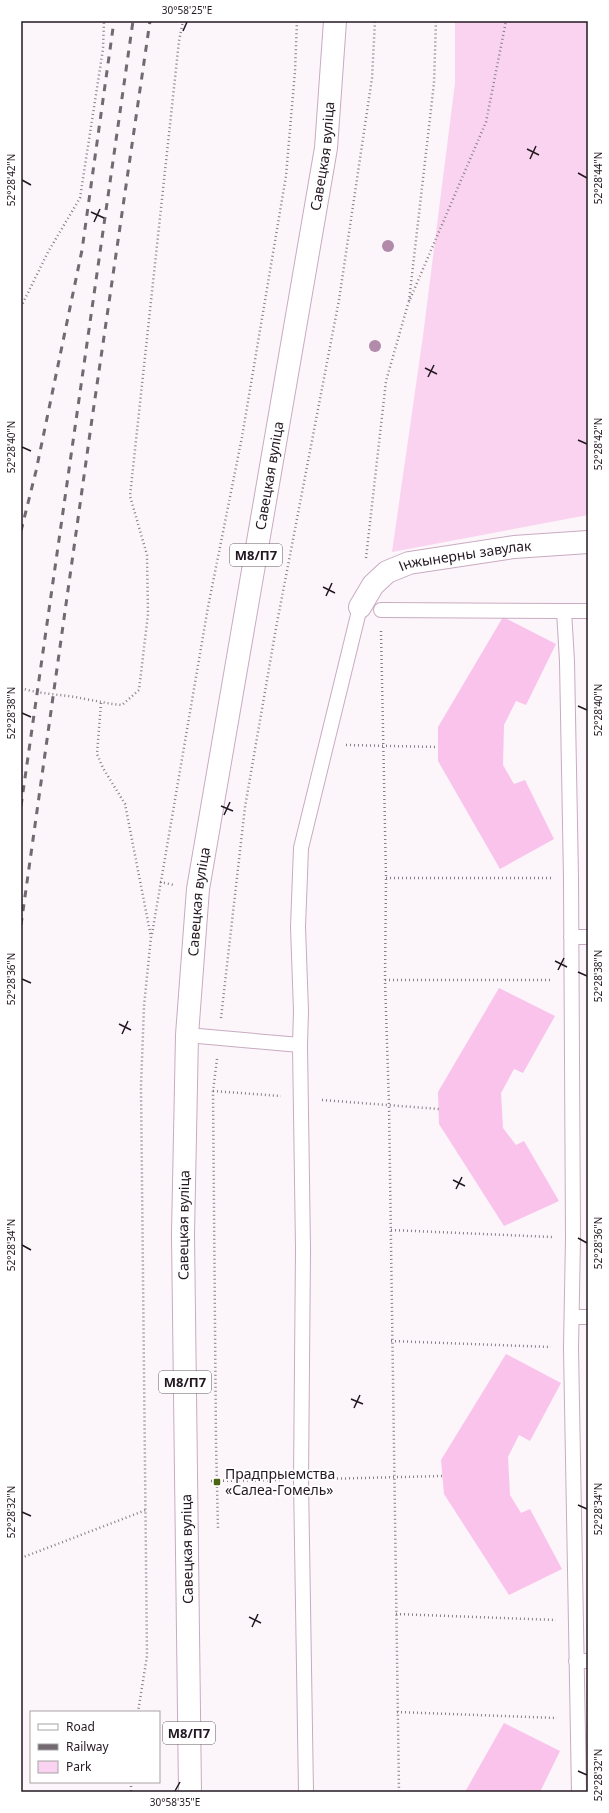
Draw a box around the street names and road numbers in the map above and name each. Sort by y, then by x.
street label: Савецкая вуліца [305,101,338,212]
street label: Савецкая вуліца [250,420,288,531]
street label: Інжынерны завулак [396,536,532,575]
road number: М8/П7 [230,544,282,566]
street label: Савецкая вуліца [183,845,214,957]
street label: Савецкая вуліца [173,1170,193,1280]
road number: М8/П7 [159,1371,211,1393]
street label: Савецкая вуліца [176,1494,197,1604]
road number: М8/П7 [163,1722,215,1744]

